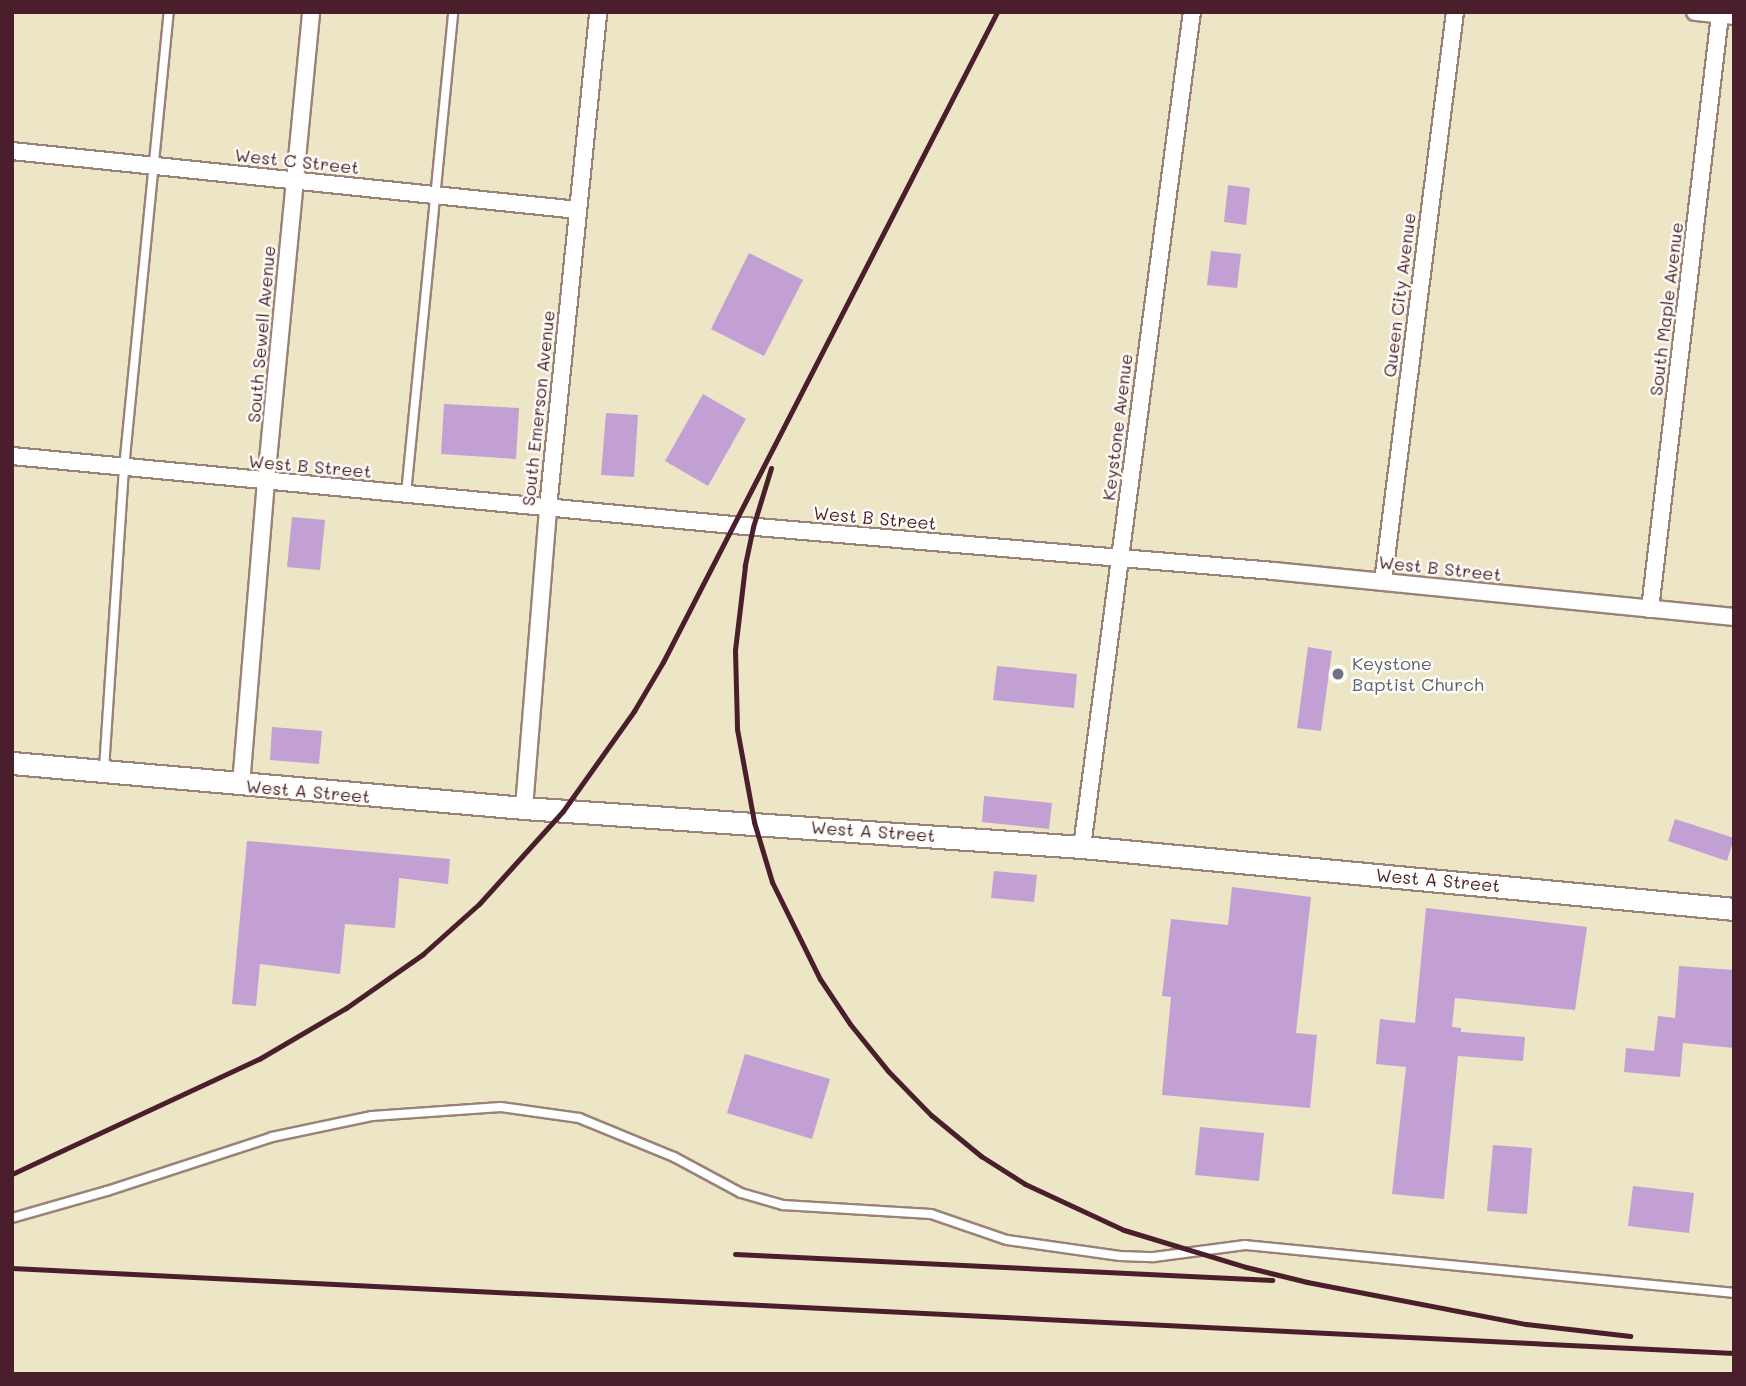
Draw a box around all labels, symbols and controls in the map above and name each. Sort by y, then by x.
street label: West C Street [234,144,360,178]
street label: Queen City Avenue [1378,211,1420,379]
street label: South Maple Avenue [1645,221,1687,397]
street label: South Sewell Avenue [242,244,280,424]
street label: South Emerson Avenue [517,309,559,507]
street label: Keystone Avenue [1097,352,1137,502]
street label: West B Street [247,450,373,482]
street label: West B Street [812,502,938,534]
street label: West B Street [1377,551,1503,585]
place label: Keystone Baptist Church [1352,653,1484,696]
marker: Keystone Baptist Church [1330,666,1346,682]
street label: West A Street [245,775,371,807]
street label: West A Street [810,816,936,846]
street label: West A Street [1375,864,1501,896]

